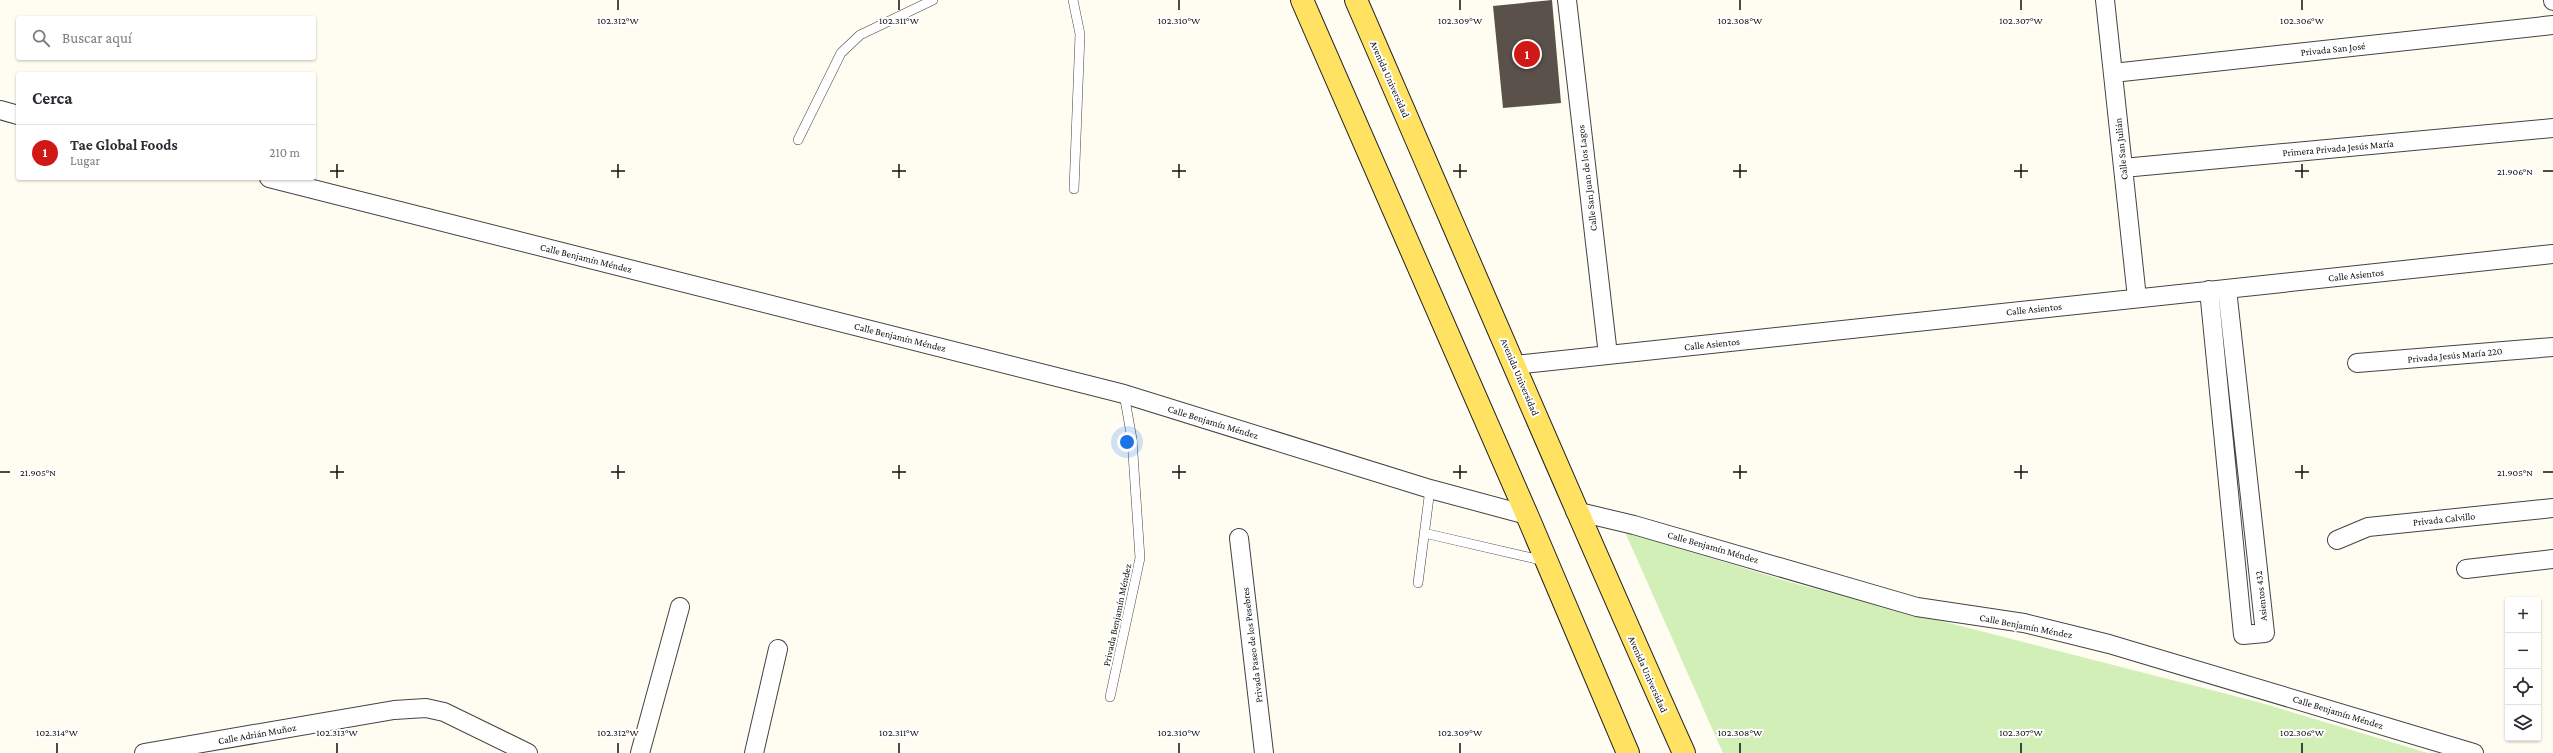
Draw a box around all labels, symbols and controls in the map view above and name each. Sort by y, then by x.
text: 102.312°W [597,15,639,26]
text: 102.311°W [879,15,920,26]
text: 102.310°W [1158,15,1201,26]
text: 102.309°W [1438,15,1483,26]
text: 102.308°W [1718,15,1763,26]
text: 102.307°W [1999,15,2044,26]
text: 102.306°W [2280,15,2325,26]
search box [16,16,316,60]
icon: search [30,27,52,49]
text: Buscar aquí [62,30,132,46]
street label: Avenida Universidad [1368,39,1412,120]
pin: 1 [1514,39,1540,69]
street label: Privada San José [2300,40,2366,58]
text: Cerca [32,89,72,108]
street label: Calle San Julián [2112,117,2130,180]
street label: Calle San Juan de los Lagos [1575,124,1599,232]
text: Tae Global Foods [70,137,178,153]
street label: Primera Privada Jesús María [2282,138,2394,158]
text: 1 [43,145,47,160]
text: 210 m [269,145,300,160]
text: Lugar [70,153,100,168]
text: 21.906°N [2497,166,2533,177]
street label: Calle Benjamín Méndez [539,241,633,276]
street label: Calle Asientos [2328,267,2385,283]
street label: Calle Asientos [2006,301,2063,317]
street label: Calle Benjamín Méndez [853,320,947,355]
street label: Calle Asientos [1684,336,1741,352]
street label: Avenida Universidad [1499,337,1542,418]
street label: Privada Jesús María 220 [2407,345,2503,365]
street label: Calle Benjamín Méndez [1166,403,1260,442]
your location [1117,432,1137,452]
text: 21.905°N [20,467,56,478]
text: 21.905°N [2497,467,2533,478]
street label: Privada Calvillo [2412,510,2476,528]
street label: Calle Benjamín Méndez [1666,529,1760,566]
street label: Privada Benjamín Méndez [1101,563,1134,667]
street label: Asientos 432 [2253,570,2269,622]
street label: Privada Paseo de los Pesebres [1239,587,1265,703]
map controls [2505,597,2541,741]
button: + [2505,597,2541,633]
street label: Calle Benjamín Méndez [1979,612,2073,641]
button: − [2505,633,2541,669]
street label: Avenida Universidad [1626,634,1670,715]
button: locate [2505,669,2541,705]
street label: Calle Benjamín Méndez [2291,693,2385,732]
button: layers [2505,705,2541,741]
street label: Calle Adrián Muñoz [217,722,297,746]
text: 102.314°W [36,727,79,738]
text: 102.313°W [316,727,359,738]
text: 102.312°W [597,727,639,738]
text: 102.311°W [879,727,920,738]
text: 102.310°W [1158,727,1201,738]
text: 102.309°W [1438,727,1483,738]
text: 102.308°W [1718,727,1763,738]
text: 102.307°W [1999,727,2044,738]
text: 102.306°W [2280,727,2325,738]

